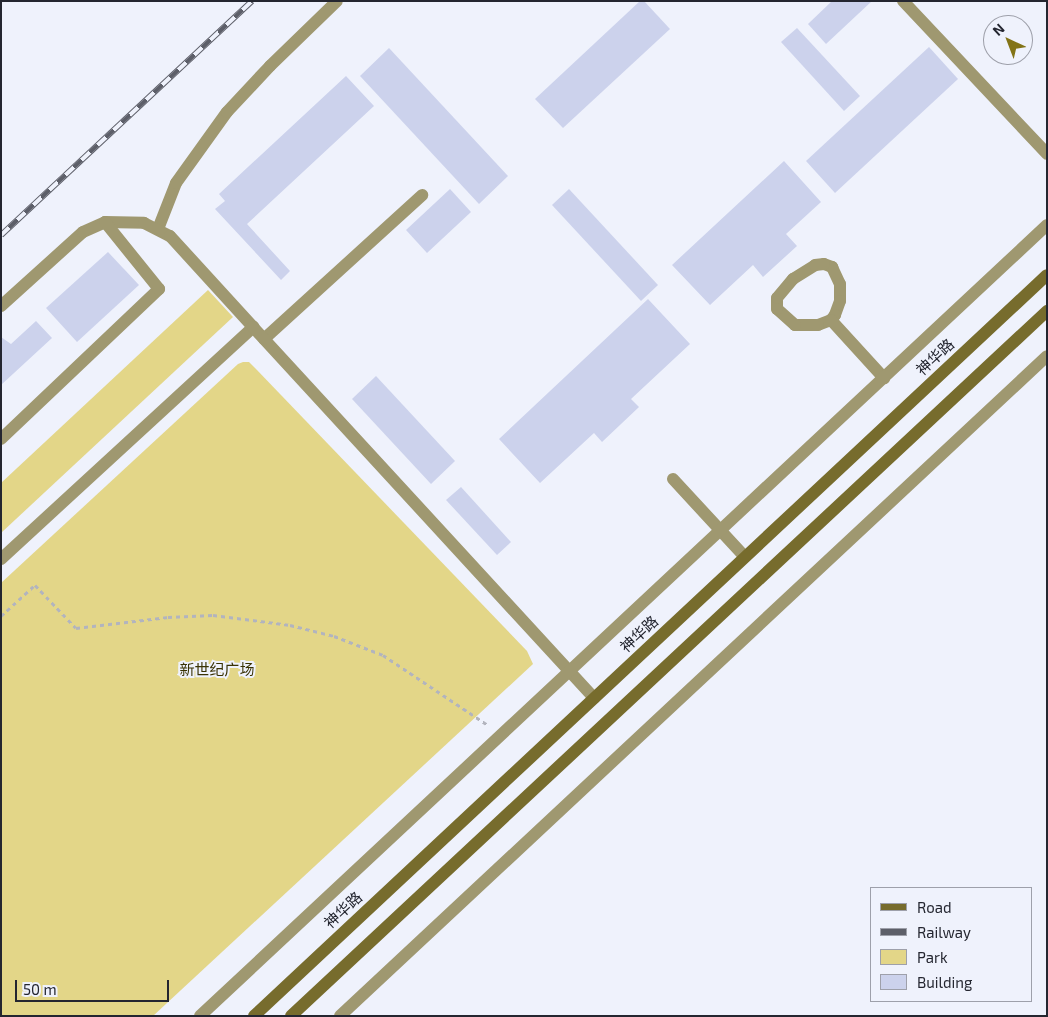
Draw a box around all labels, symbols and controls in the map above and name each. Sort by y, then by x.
north arrow [983,15,1033,65]
text: N [989,20,1008,39]
street label: 神华路 [912,335,958,379]
street label: 神华路 [616,612,662,656]
park label: 新世纪广场 [180,661,254,679]
legend [870,887,1033,1002]
street label: 神华路 [320,888,366,932]
text: Road [917,898,952,916]
text: Railway [917,923,971,941]
text: Park [917,948,948,966]
scale bar [18,970,171,1002]
text: Building [917,973,972,991]
text: 50 m [23,980,57,998]

